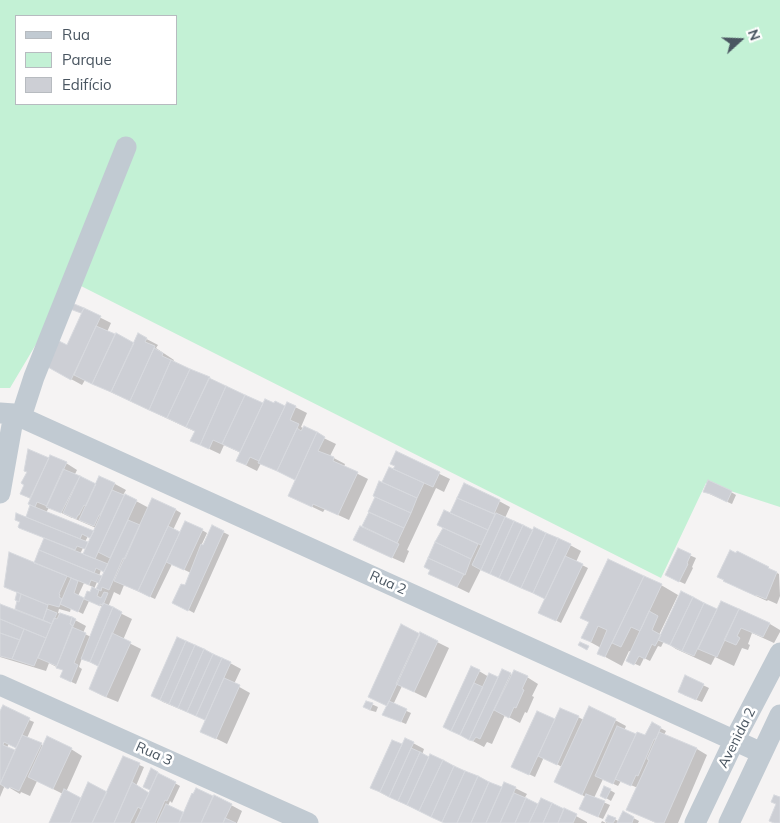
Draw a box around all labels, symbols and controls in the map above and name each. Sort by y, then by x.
legend [15,15,178,105]
north arrow [715,15,765,65]
text: Rua [62,25,90,44]
text: N [744,27,764,43]
text: Parque [62,50,112,69]
text: Edifício [62,75,112,94]
street label: Rua 2 [367,568,409,598]
street label: Avenida 2 [715,705,759,771]
street label: Rua 3 [133,739,175,769]

